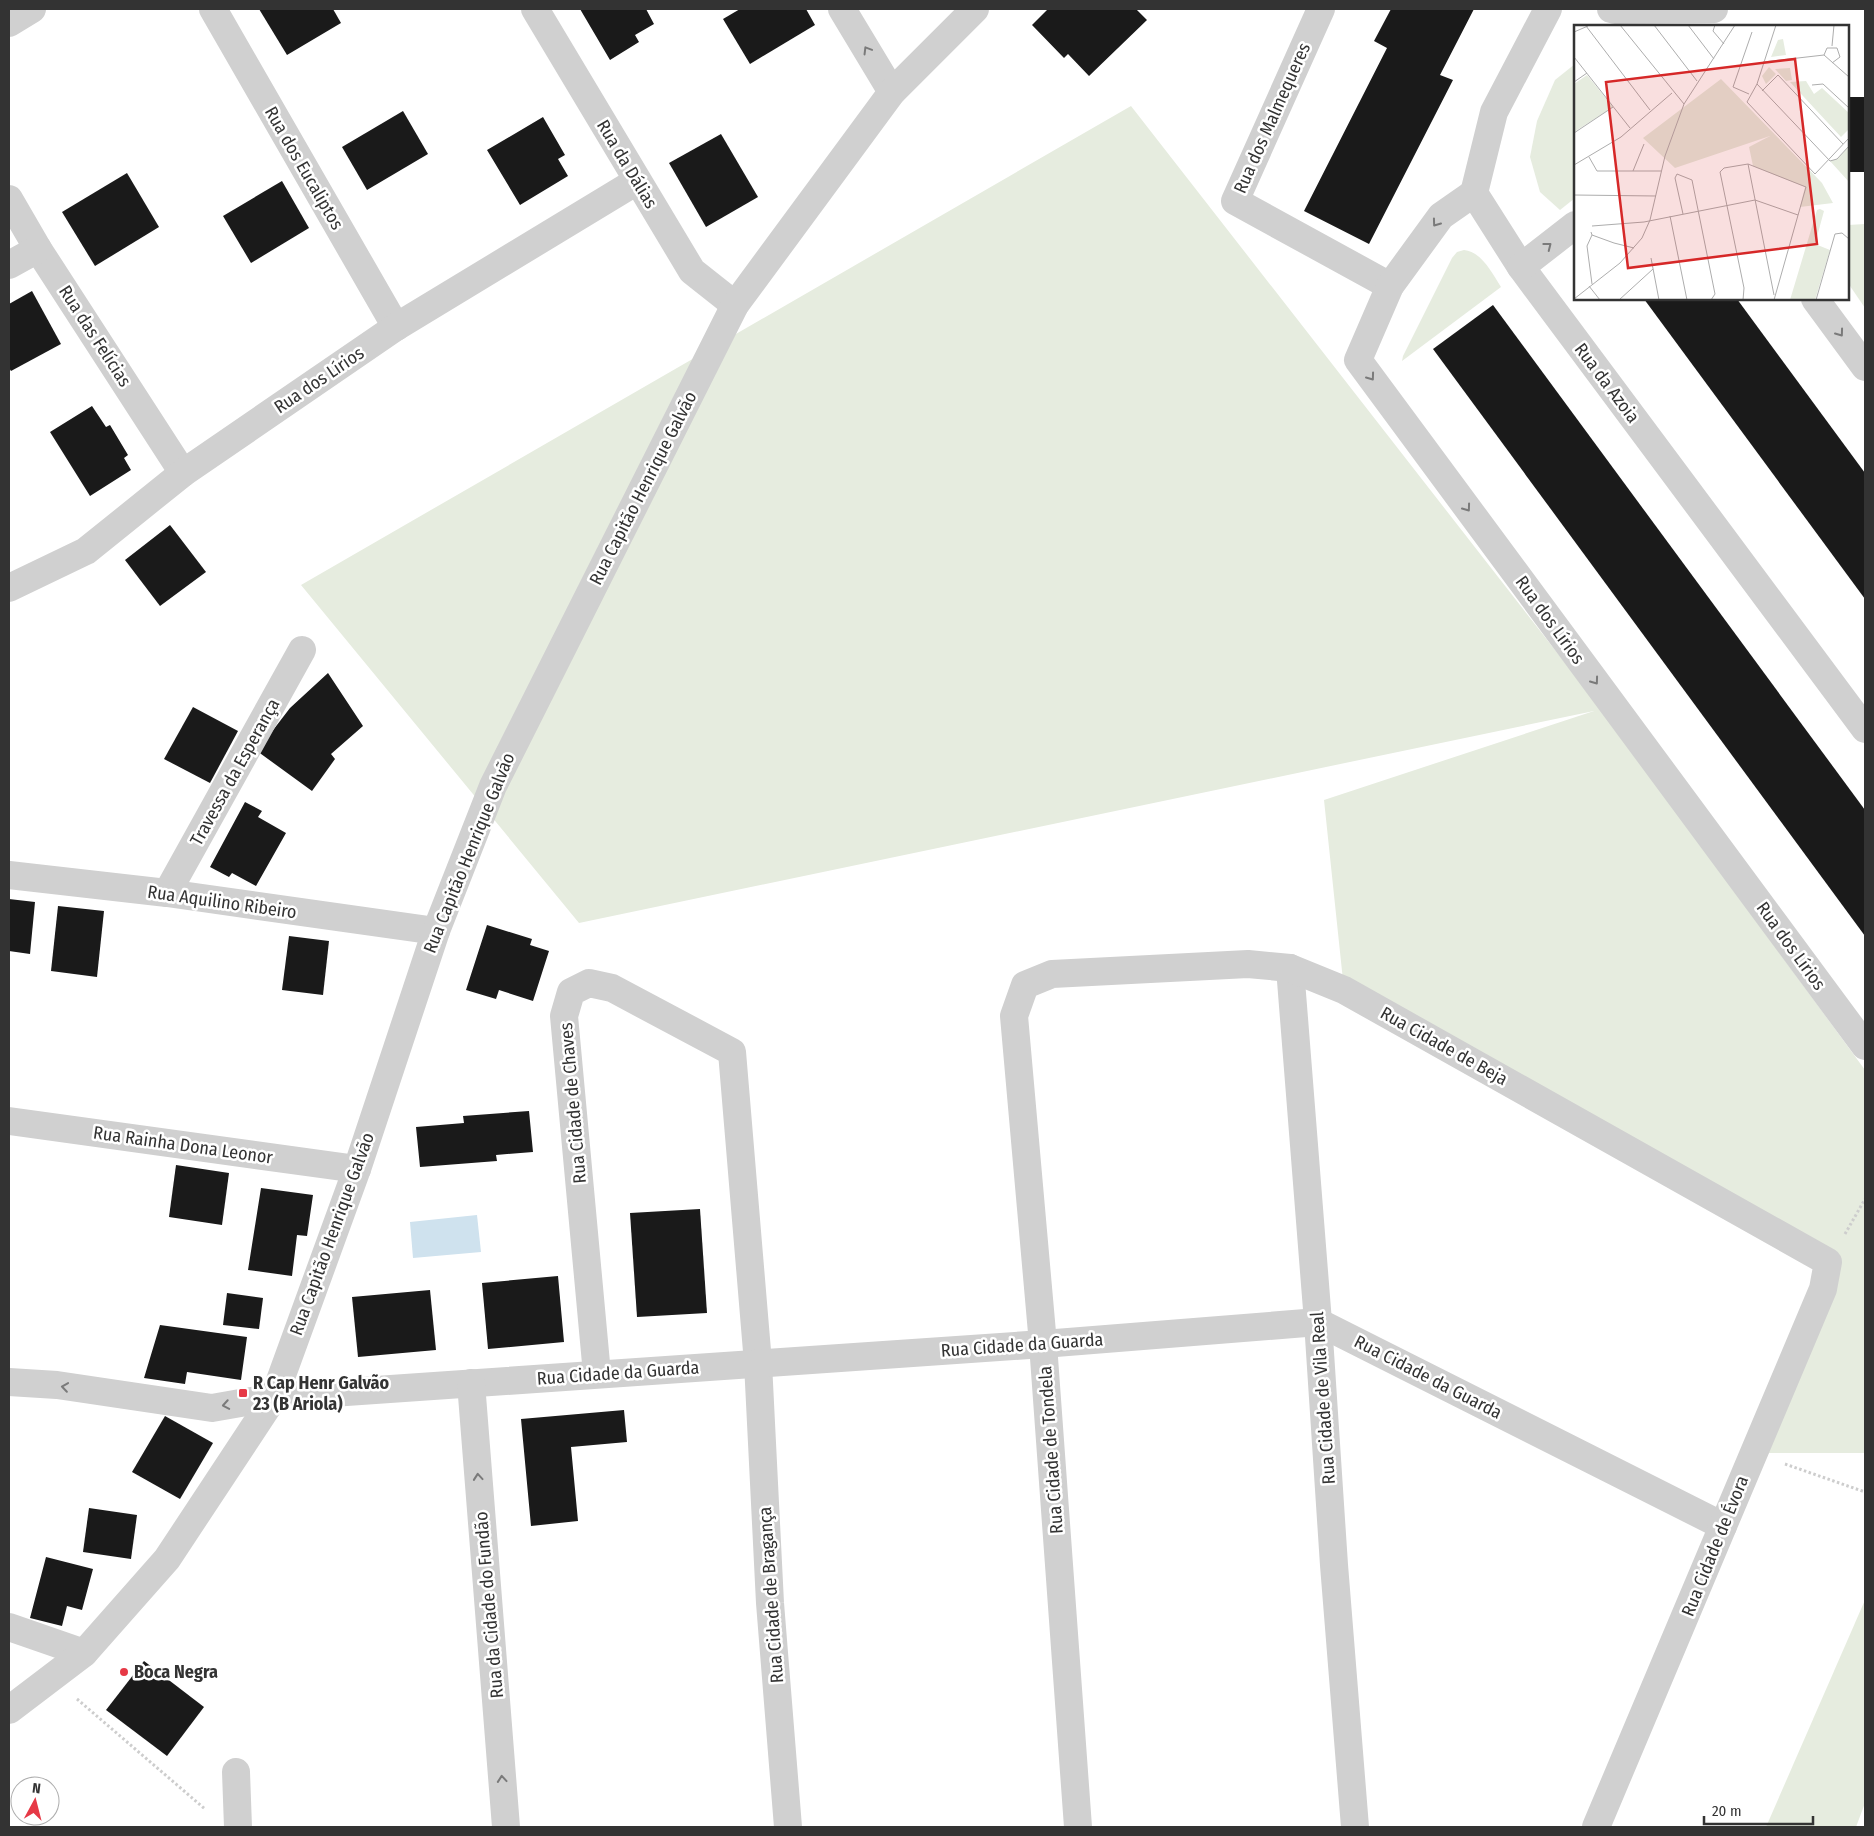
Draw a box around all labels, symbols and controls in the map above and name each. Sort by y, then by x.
inset map [1574,25,1849,300]
street label: Rua dos Malmequeres [1229,39,1315,197]
one-way arrow [864,47,874,56]
street label: Rua dos Eucaliptos [260,102,348,234]
street label: Rua da Dálias [592,116,662,213]
one-way arrow [1433,217,1442,227]
one-way arrow [1542,244,1551,252]
street label: Rua das Felícias [54,281,136,391]
one-way arrow [1834,327,1843,337]
street label: Rua da Azoia [1570,339,1644,427]
street label: Rua dos Lírios [270,342,368,418]
one-way arrow [1365,371,1374,381]
street label: Rua Capitão Henrique Galvão [585,388,701,588]
one-way arrow [1462,502,1470,511]
street label: Rua dos Lírios [1511,572,1590,669]
one-way arrow [1589,675,1598,685]
street label: Travessa da Esperança [185,695,285,849]
street label: Rua Capitão Henrique Galvão [419,750,519,956]
street label: Rua Aquilino Ribeiro [146,881,298,923]
street label: Rua dos Lírios [1752,898,1831,995]
street label: Rua Cidade de Beja [1377,1002,1512,1090]
street label: Rua Cidade de Chaves [555,1021,591,1184]
street label: Rua Rainha Dona Leonor [92,1122,275,1169]
street label: Rua Capitão Henrique Galvão [285,1130,379,1338]
street label: Rua Cidade de Vila Real [1306,1311,1340,1485]
street label: Rua Cidade da Guarda [940,1328,1104,1362]
street label: Rua Cidade da Guarda [1351,1330,1506,1424]
street label: Rua Cidade da Guarda [536,1356,700,1390]
street label: Rua Cidade de Tondela [1034,1365,1068,1535]
place label: R Cap Henr Galvão 23 (B Ariola) [252,1372,389,1415]
one-way arrow [61,1382,69,1392]
marker: R Cap Henr Galvão 23 (B Ariola) [237,1387,249,1399]
one-way arrow [221,1400,230,1410]
street label: Rua Cidade de Évora [1676,1472,1753,1620]
one-way arrow [473,1473,484,1481]
street label: Rua Cidade de Bragança [754,1506,788,1684]
street label: Rua da Cidade do Fundão [470,1511,508,1699]
place label: Boca Negra [134,1661,218,1683]
marker: Boca Negra [118,1666,130,1678]
one-way arrow [497,1774,508,1782]
north arrow [10,1776,60,1826]
text: N [31,1780,42,1798]
scale bar [1704,1794,1813,1826]
text: 20 m [1712,1802,1742,1820]

